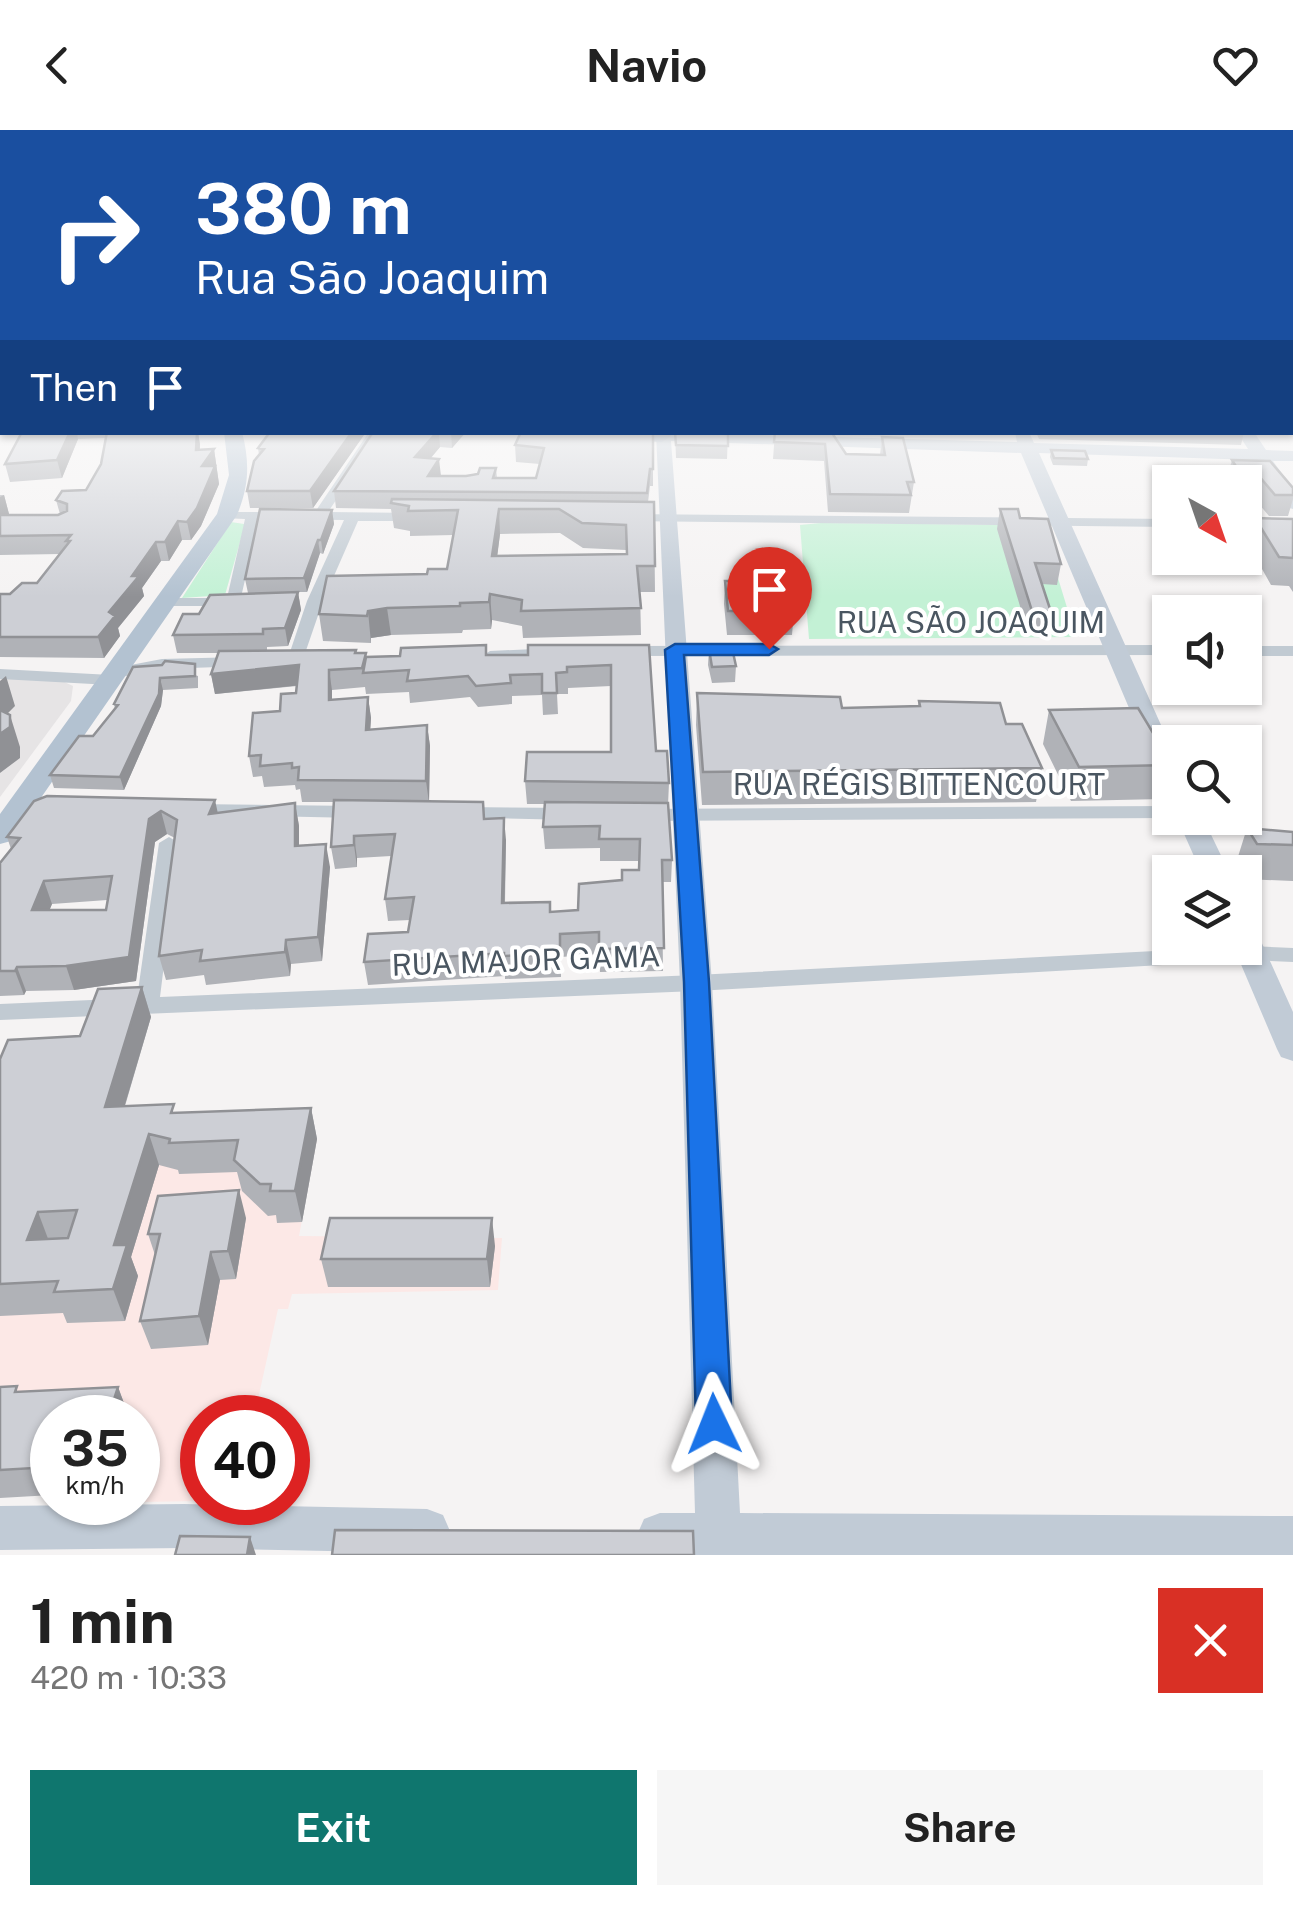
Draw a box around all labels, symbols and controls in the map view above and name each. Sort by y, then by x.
icon: back [30,38,85,93]
icon: heart [1208,38,1263,93]
text: Navio [586,39,707,92]
text: 380 m [195,167,412,250]
icon: right [30,170,160,300]
text: Rua São Joaquim [195,251,549,304]
icon: arrive [138,360,193,415]
text: Then [30,365,118,410]
north arrow [1152,465,1262,575]
map controls [1152,465,1262,965]
pin [727,547,812,650]
icon: arrive [742,562,797,617]
button: sound [1152,595,1262,705]
street label: RUA SÃO JOAQUIM [837,604,1105,640]
button: search [1152,725,1262,835]
street label: RUA RÉGIS BITTENCOURT [733,766,1106,802]
button: layers [1152,855,1262,965]
street label: RUA MAJOR GAMA [391,937,661,983]
position arrow [662,1372,766,1476]
speed limit sign: 40 [180,1395,310,1525]
text: 35 [61,1418,129,1477]
text: km/h [66,1470,124,1500]
text: 1 min [30,1586,175,1657]
button: close [1158,1588,1263,1693]
text: 420 m · 10:33 [30,1659,227,1696]
button: Exit [30,1770,637,1885]
button: Share [657,1770,1263,1885]

